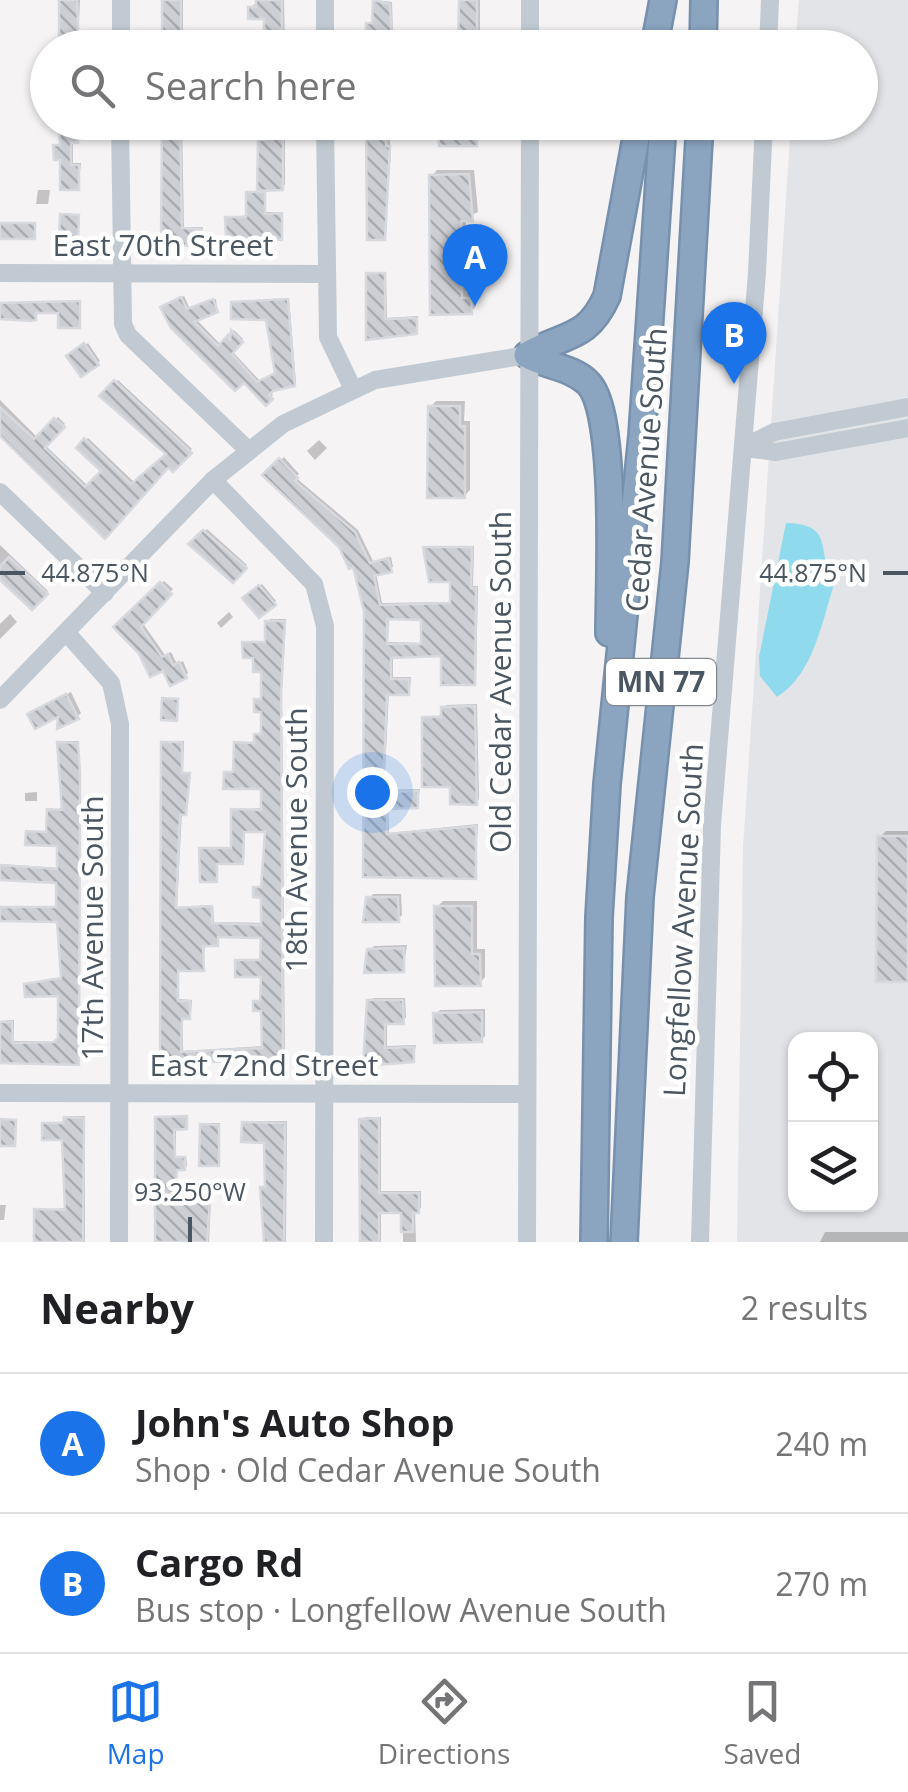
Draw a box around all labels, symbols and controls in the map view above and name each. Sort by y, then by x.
search box [30,30,878,140]
icon: search [65,58,120,113]
text: Search here [145,59,357,111]
street label: East 70th Street [52,224,274,265]
pin: A [442,224,508,306]
pin: B [702,302,766,384]
street label: Cedar Avenue South [615,326,676,614]
street label: Old Cedar Avenue South [479,511,520,853]
text: 44.875°N [41,555,149,589]
text: 44.875°N [759,555,867,589]
road number: MN 77 [606,659,716,705]
street label: 18th Avenue South [275,707,316,973]
street label: Longfellow Avenue South [653,742,712,1098]
your location [347,767,398,818]
street label: 17th Avenue South [71,795,112,1061]
map controls [788,1032,878,1212]
button: locate [788,1032,878,1122]
street label: East 72nd Street [150,1044,378,1085]
button: layers [788,1122,878,1212]
text: 93.250°W [134,1174,246,1208]
text: Nearby [40,1279,194,1336]
text: 2 results [741,1286,868,1329]
text: John's Auto Shop [135,1396,455,1448]
text: A [61,1422,84,1465]
text: 240 m [775,1422,868,1465]
text: Shop · Old Cedar Avenue South [135,1448,601,1491]
text: Cargo Rd [135,1536,303,1588]
text: B [62,1562,83,1605]
text: 270 m [775,1562,868,1605]
text: Bus stop · Longfellow Avenue South [135,1588,667,1631]
tab: Map [107,1674,165,1772]
tab: Directions [378,1674,510,1772]
tab: Saved [724,1674,801,1772]

